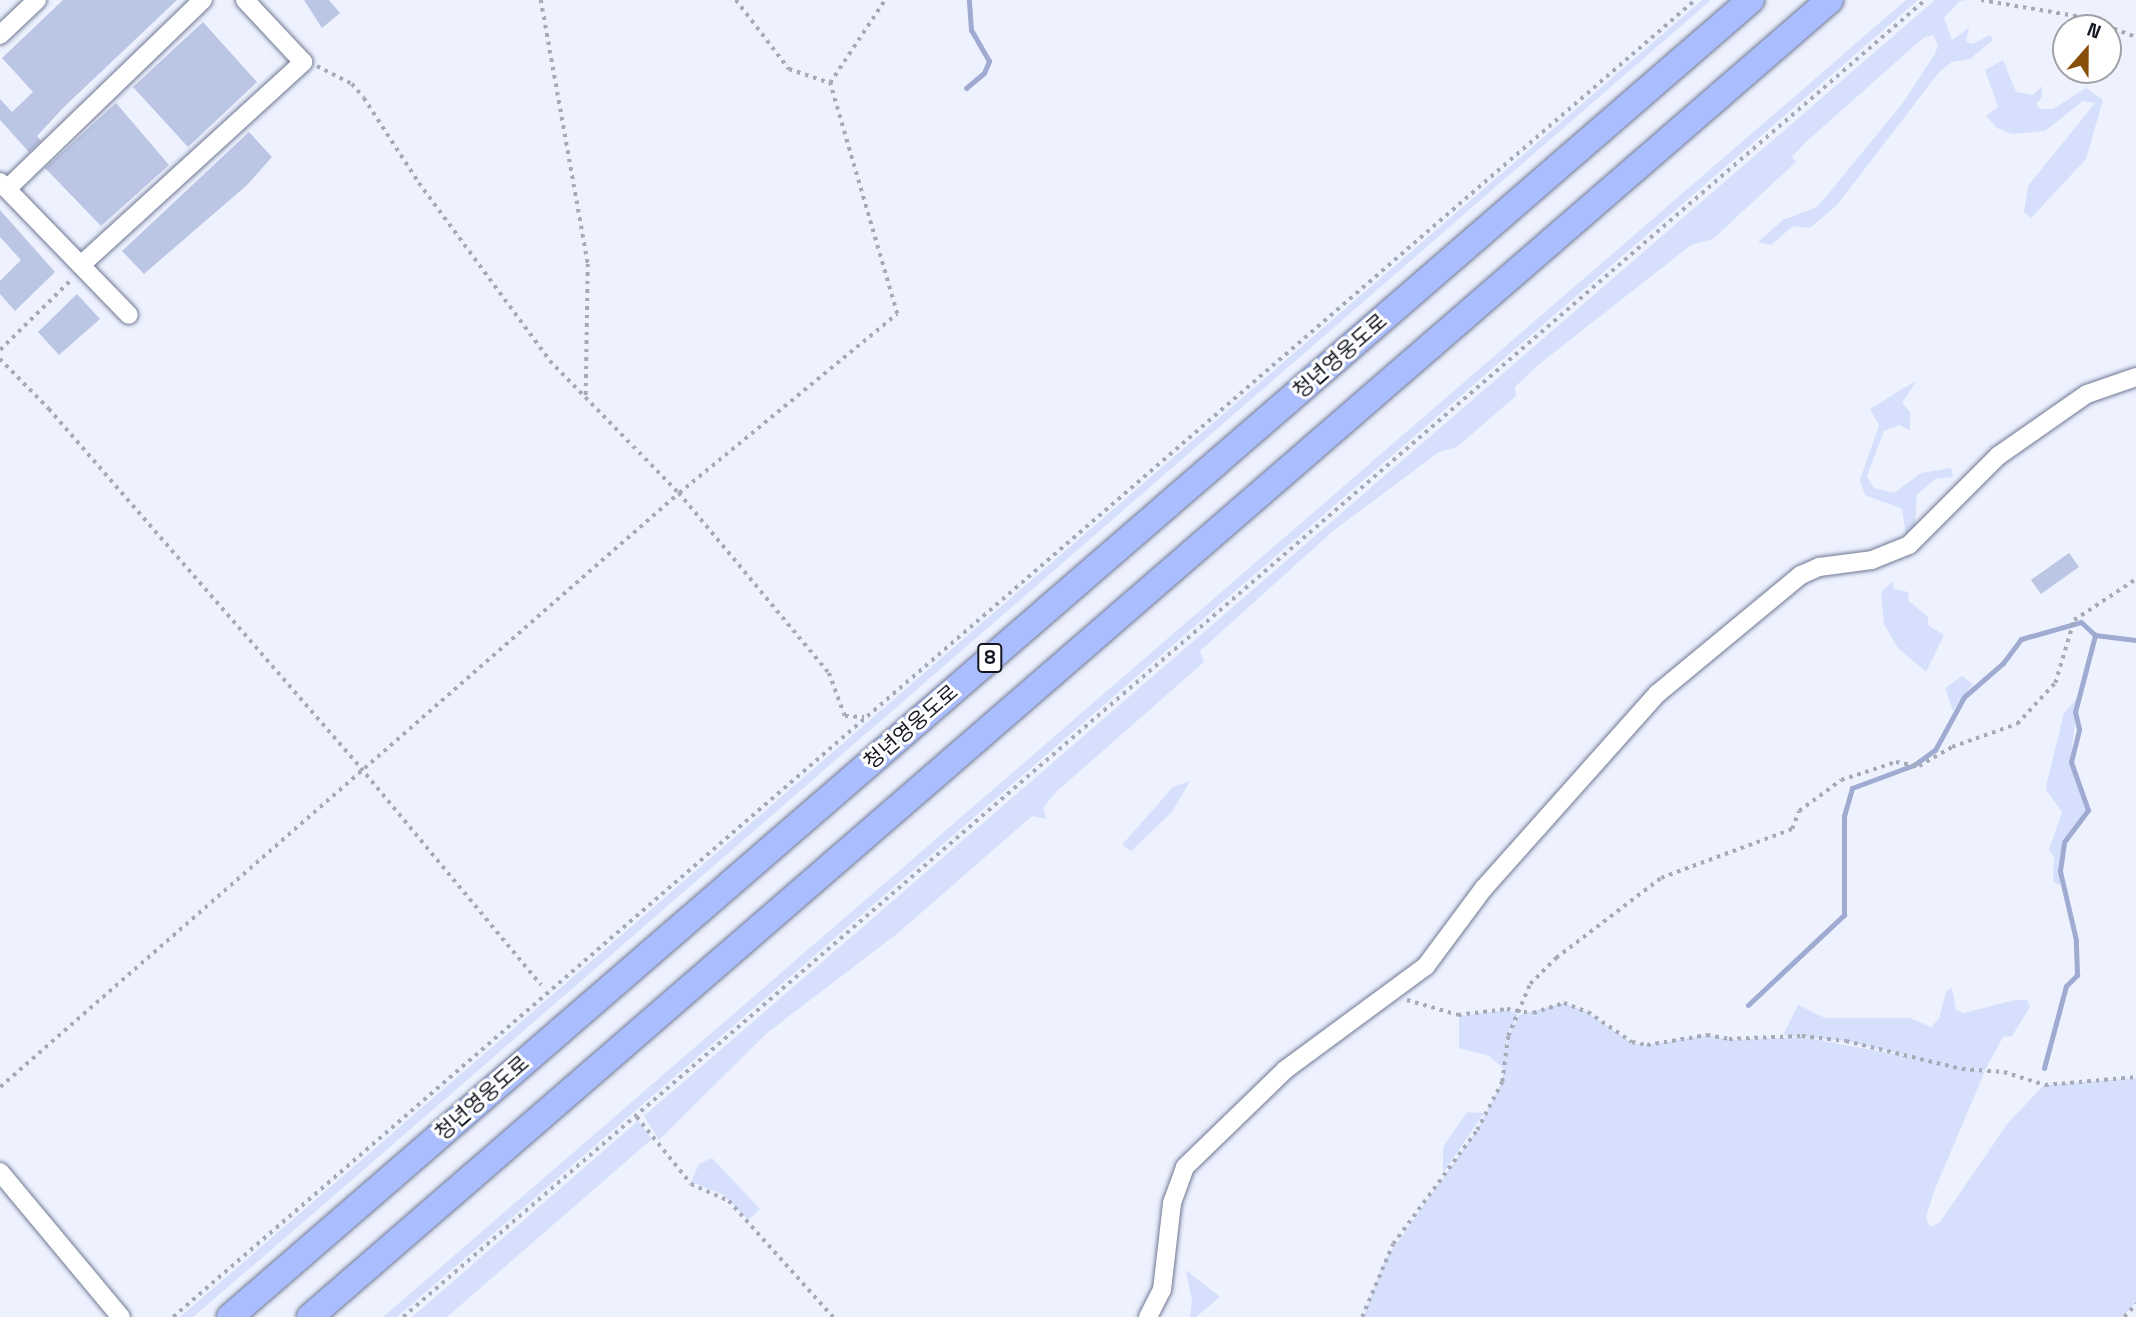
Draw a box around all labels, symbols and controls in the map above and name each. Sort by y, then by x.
north arrow [2052,14,2122,84]
text: N [2084,17,2104,45]
street label: 청년영웅도로 [1288,308,1392,404]
road number: 8 [976,642,1004,674]
street label: 청년영웅도로 [859,679,963,775]
street label: 청년영웅도로 [430,1050,534,1146]

